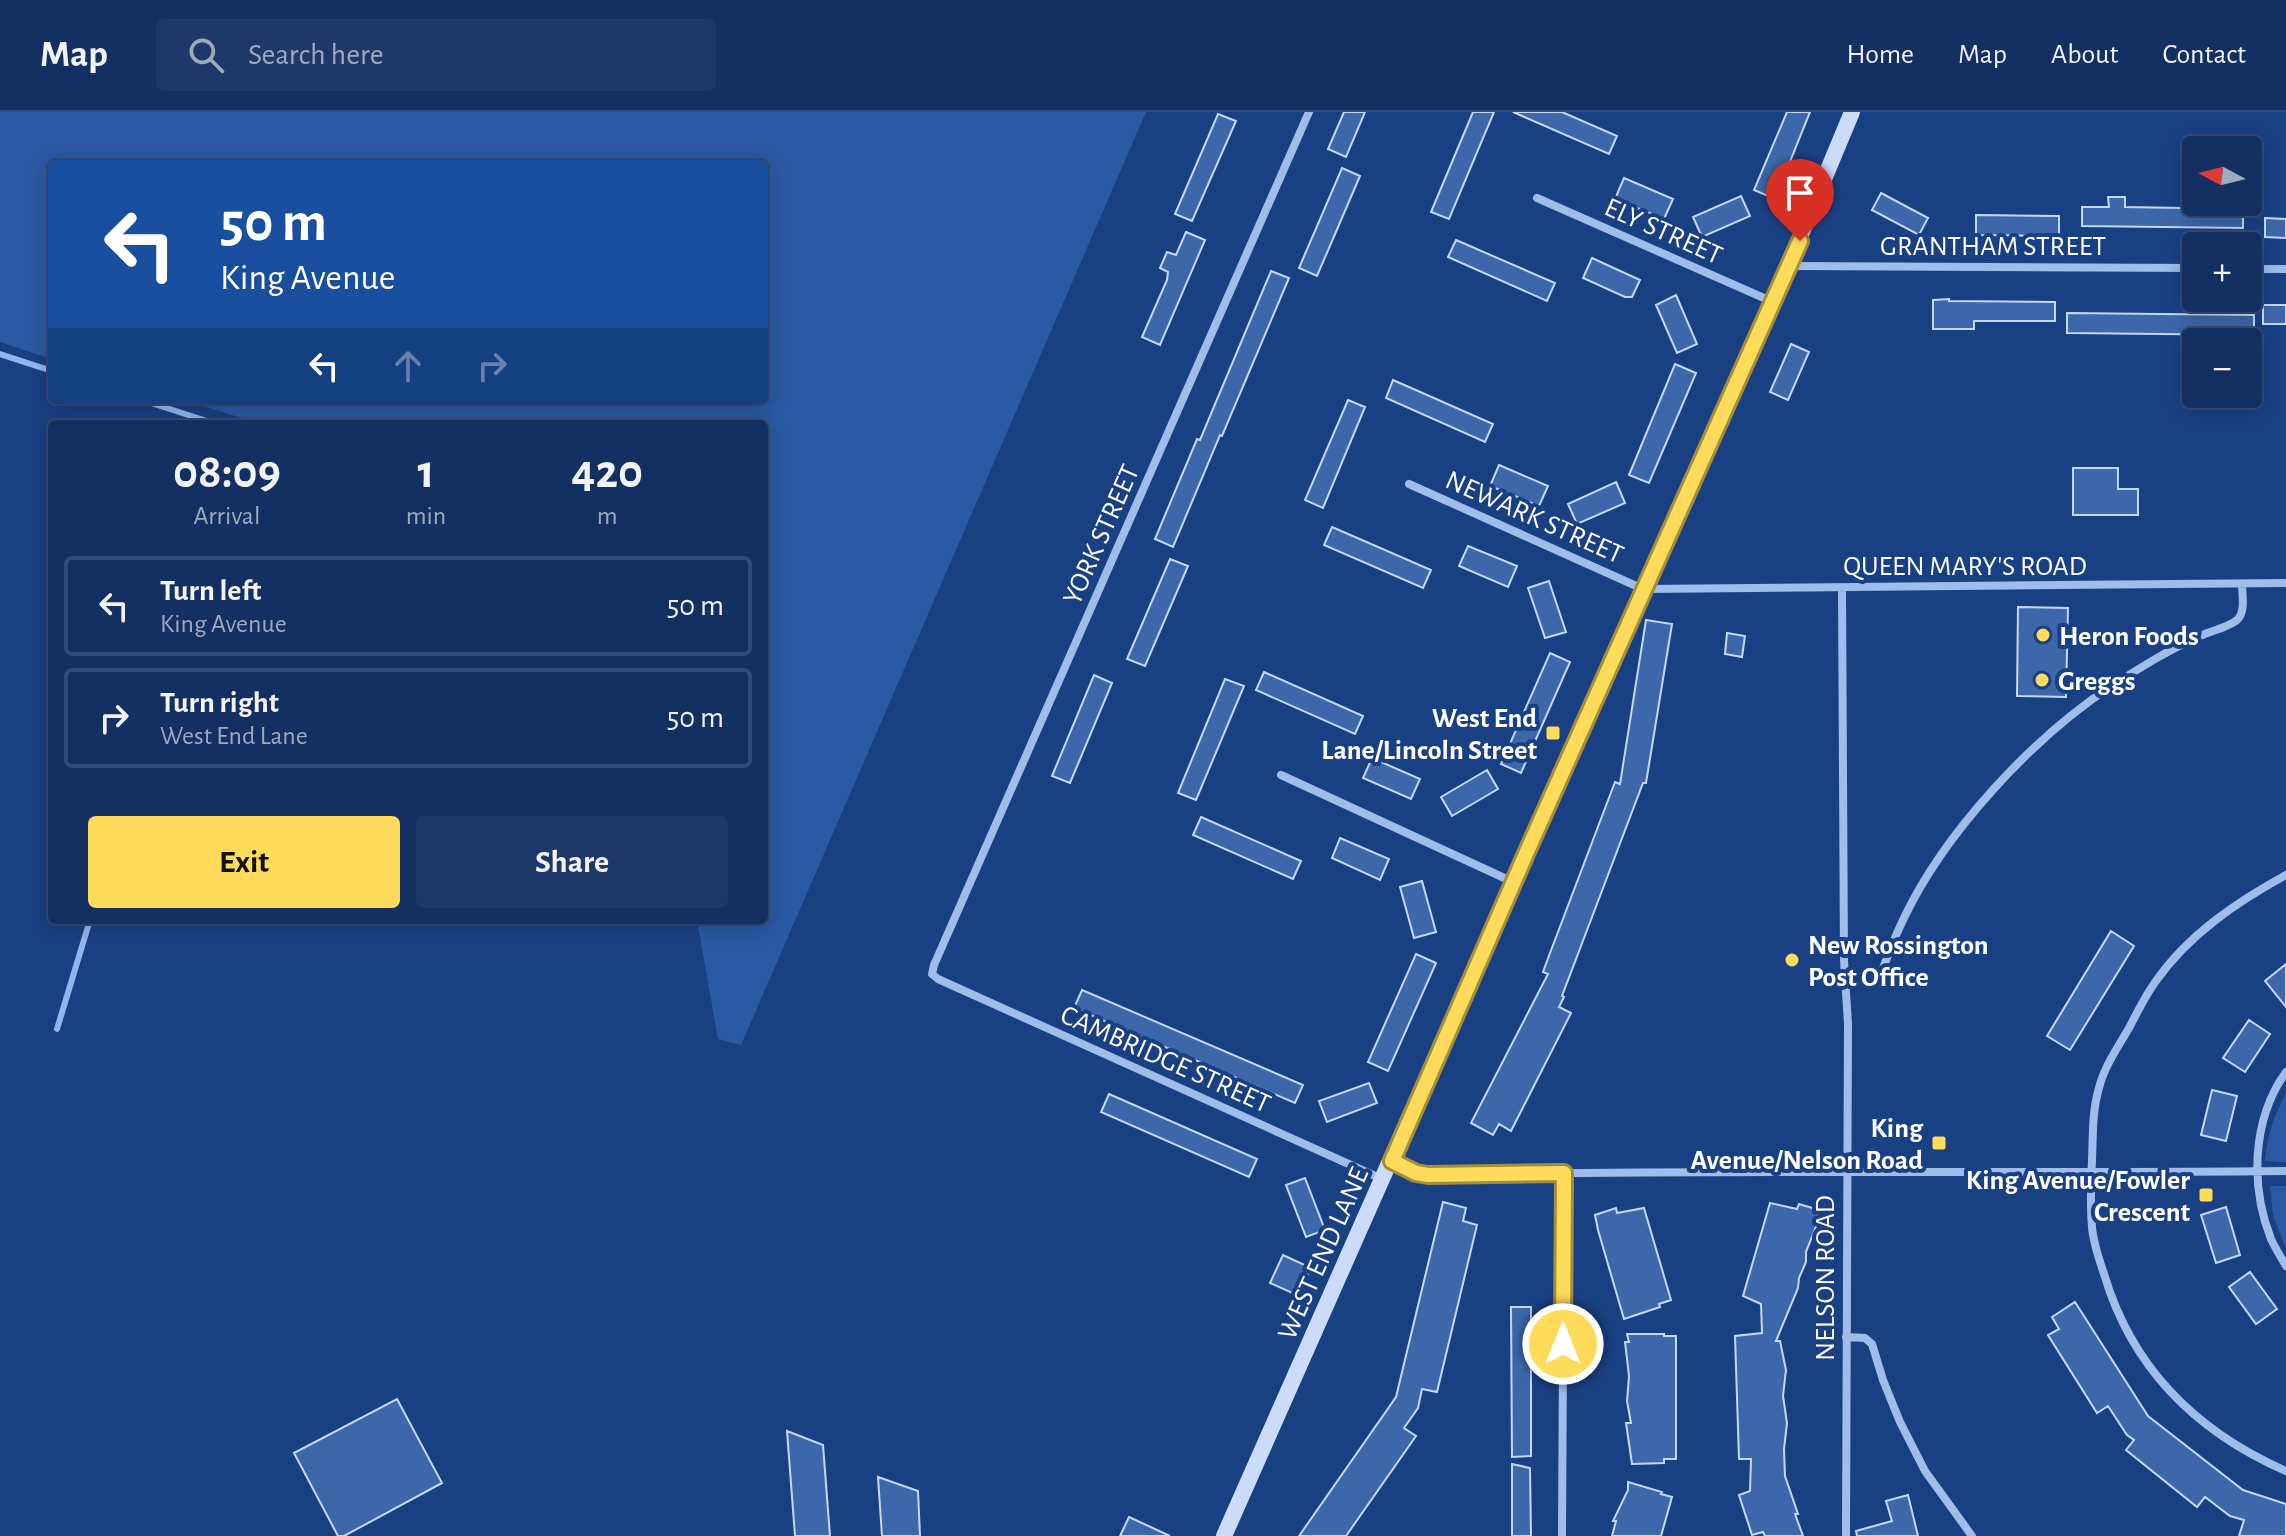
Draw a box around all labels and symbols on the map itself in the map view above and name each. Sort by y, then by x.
north arrow [2182,136,2262,216]
pin [1766,159,1834,241]
street label: ELY STREET [1600,193,1727,270]
street label: GRANTHAM STREET [1880,233,2106,261]
street label: YORK STREET [1059,460,1145,609]
street label: NEWARK STREET [1441,466,1628,570]
street label: QUEEN MARY'S ROAD [1843,553,2087,581]
place label: Heron Foods [2059,623,2199,651]
marker: Heron Foods [2034,626,2052,644]
place label: Greggs [2058,668,2136,696]
marker: Greggs [2033,671,2051,689]
place label: West End Lane/Lincoln Street [1321,705,1538,765]
marker: West End Lane/Lincoln Street [1544,724,1562,742]
place label: New Rossington Post Office [1808,932,1989,992]
marker: New Rossington Post Office [1783,951,1801,969]
street label: CAMBRIDGE STREET [1056,1001,1275,1119]
place label: King Avenue/Nelson Road [1690,1115,1924,1175]
marker: King Avenue/Nelson Road [1930,1134,1948,1152]
street label: WEST END LANE [1273,1163,1374,1344]
place label: King Avenue/Fowler Crescent [1966,1167,2191,1227]
marker: King Avenue/Fowler Crescent [2197,1186,2215,1204]
street label: NELSON ROAD [1812,1195,1840,1361]
position arrow [1521,1302,1605,1386]

